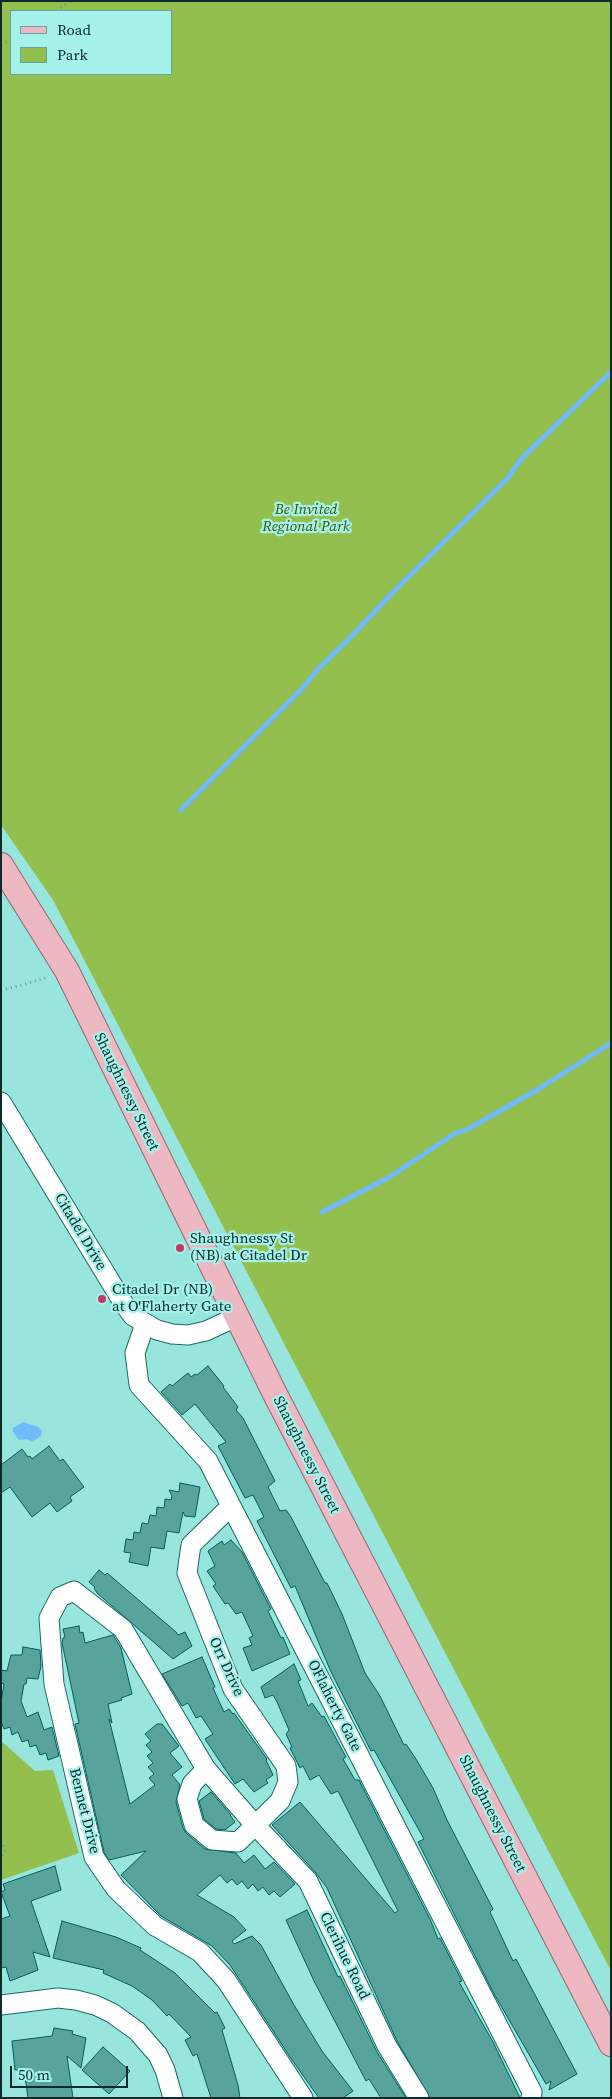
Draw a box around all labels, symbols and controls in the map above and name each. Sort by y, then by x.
legend [10,10,172,75]
text: Road [57,19,91,40]
text: Park [57,44,88,65]
park label: Be Invited Regional Park [262,501,350,536]
street label: Shaughnessy Street [90,1030,162,1154]
street label: Citadel Drive [50,1190,110,1274]
place label: Shaughnessy St (NB) at Citadel Dr [190,1230,307,1265]
marker: Shaughnessy St (NB) at Citadel Dr [174,1242,186,1254]
place label: Citadel Dr (NB) at O'Flaherty Gate [112,1281,231,1316]
marker: Citadel Dr (NB) at O'Flaherty Gate [96,1293,108,1305]
street label: Shaughnessy Street [269,1393,343,1517]
street label: Orr Drive [205,1635,247,1699]
street label: OFlaherty Gate [303,1657,365,1755]
street label: Shaughnessy Street [455,1752,529,1876]
street label: Bennet Drive [65,1766,103,1856]
street label: Clerihue Road [315,1909,373,2003]
scale bar [12,2056,130,2088]
text: 50 m [18,2064,50,2085]

